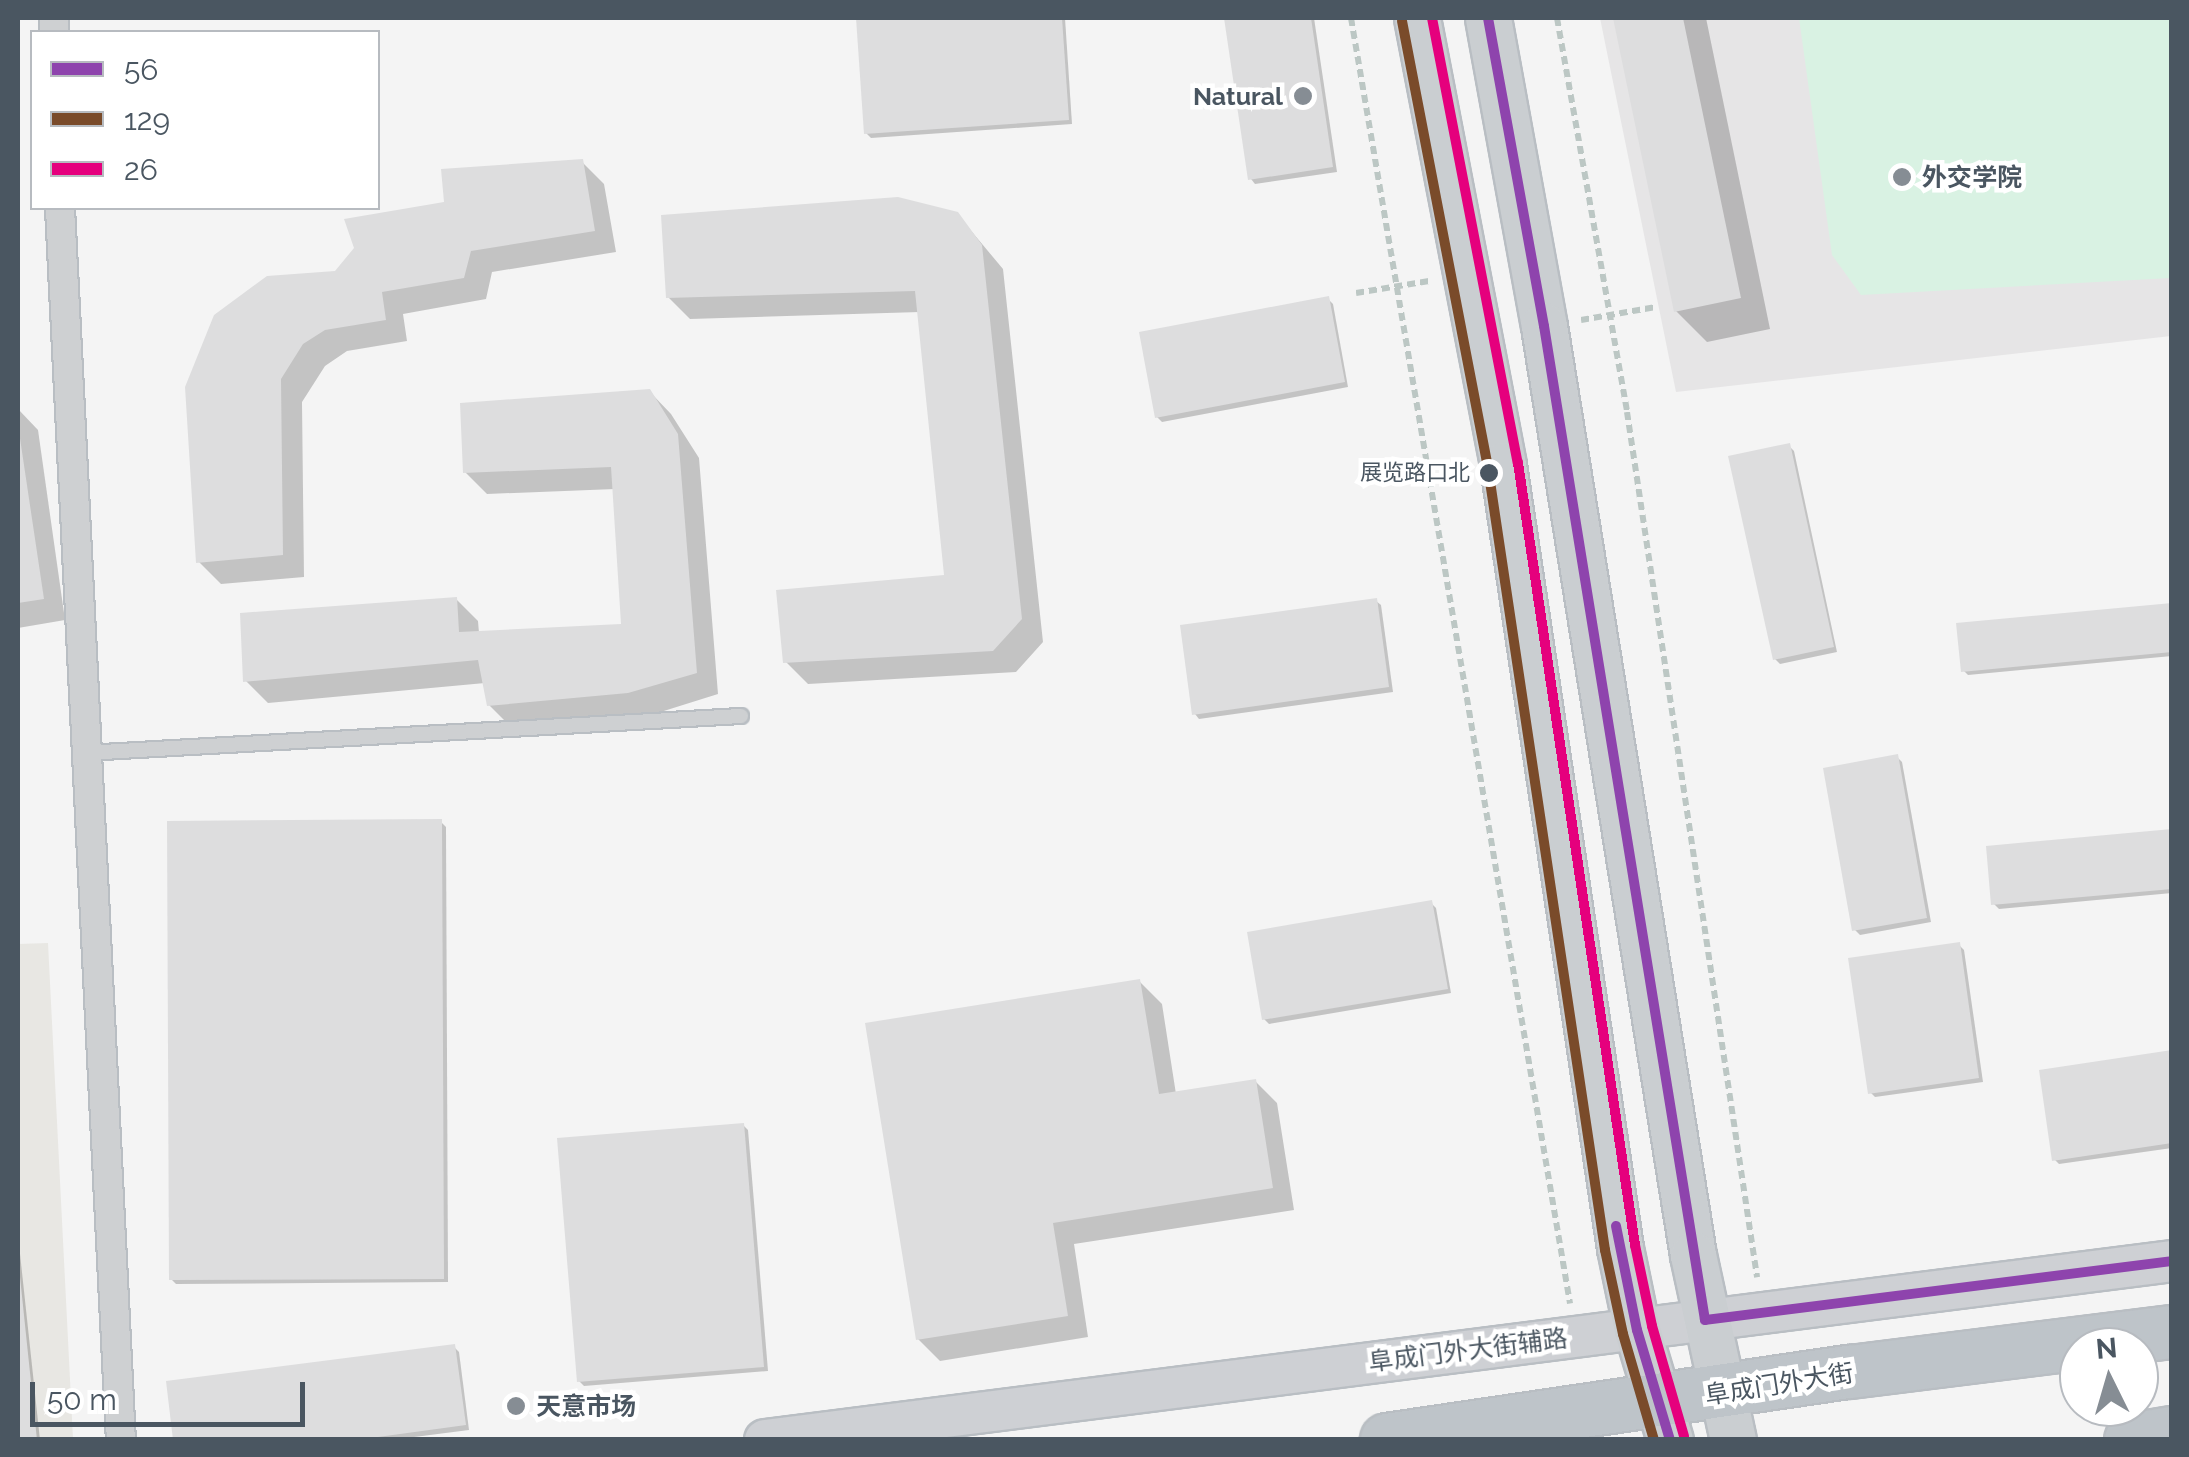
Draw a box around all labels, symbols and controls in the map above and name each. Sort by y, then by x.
legend [30,30,380,210]
text: 56 [124,52,158,87]
place label: Natural [1193,81,1283,111]
marker: Natural [1292,85,1314,107]
text: 129 [124,102,170,137]
text: 26 [124,152,158,187]
place label: 外交学院 [1922,162,2022,192]
marker: 外交学院 [1891,166,1913,188]
place label: 展览路口北 [1360,460,1470,486]
marker: 展览路口北 [1479,463,1499,483]
street label: 阜成门外大街辅路 [1367,1323,1569,1377]
north arrow [2059,1327,2159,1427]
text: N [2094,1331,2119,1366]
street label: 阜成门外大街 [1703,1357,1855,1411]
scale bar [35,1362,310,1424]
text: 50 m [47,1382,117,1417]
place label: 天意市场 [536,1391,636,1421]
marker: 天意市场 [505,1395,527,1417]

